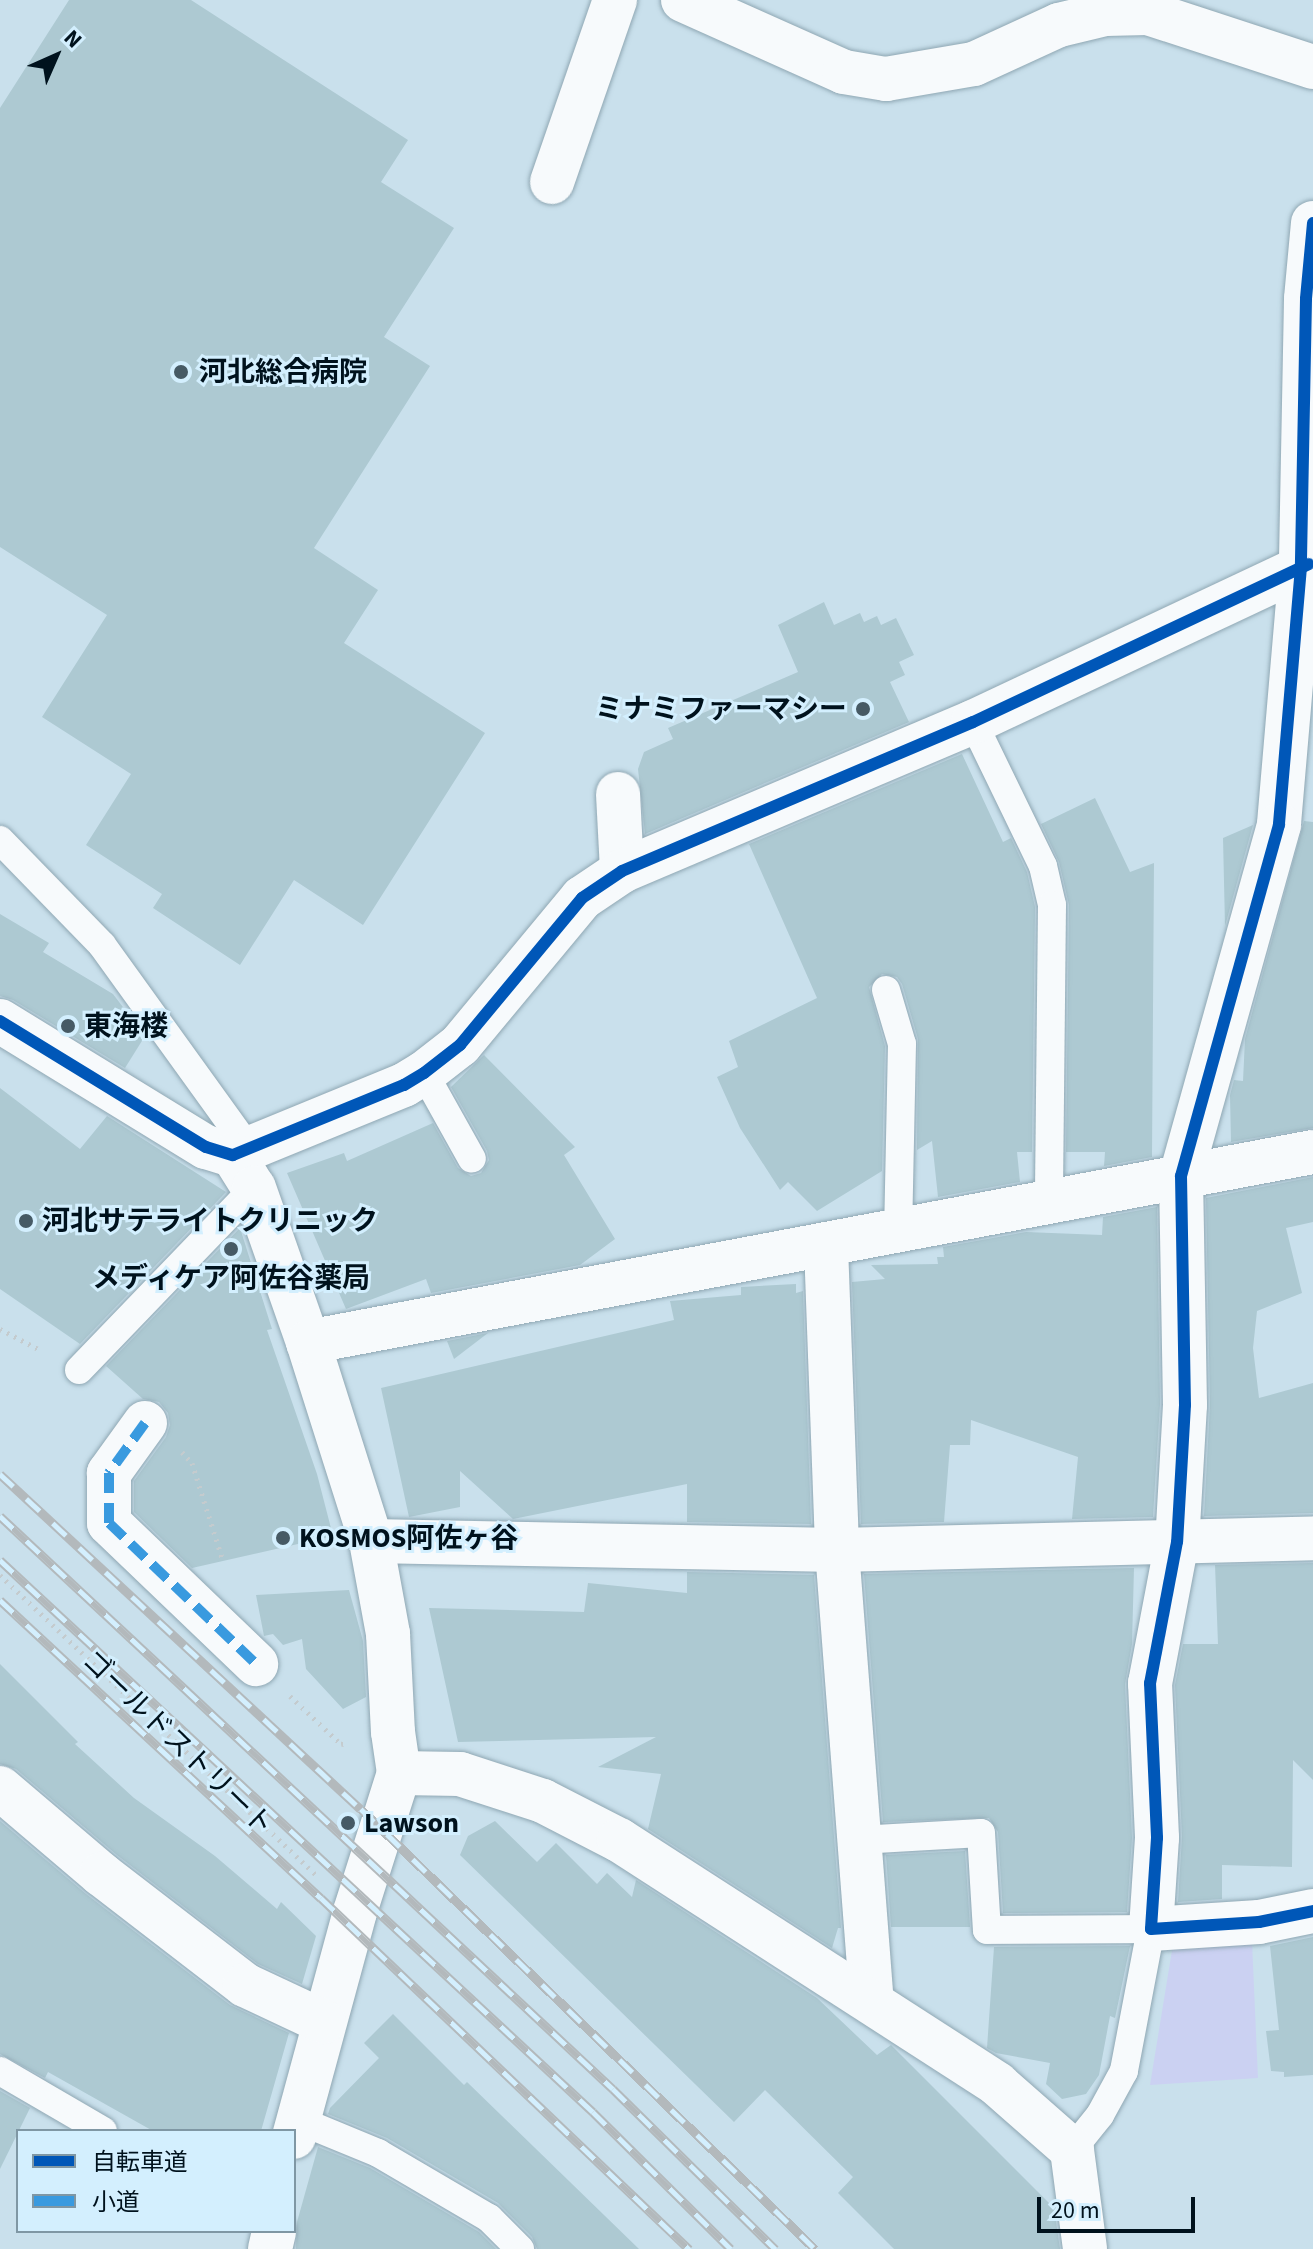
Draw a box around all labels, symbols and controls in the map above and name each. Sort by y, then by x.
north arrow [16,16,96,96]
text: N [56,23,89,56]
place label: 河北総合病院 [199,355,367,389]
marker: 河北総合病院 [170,361,192,383]
place label: ミナミファーマシー [595,692,847,726]
marker: ミナミファーマシー [854,700,872,718]
place label: 東海楼 [84,1009,168,1043]
marker: 東海楼 [59,1017,77,1035]
place label: 河北サテライトクリニック [42,1204,378,1238]
marker: 河北サテライトクリニック [17,1212,35,1230]
marker: メディケア阿佐谷薬局 [222,1240,240,1258]
place label: メディケア阿佐谷薬局 [91,1261,371,1295]
place label: KOSMOS阿佐ヶ谷 [299,1521,518,1555]
marker: KOSMOS阿佐ヶ谷 [274,1529,292,1547]
street label: ゴールドストリート [76,1643,280,1843]
place label: Lawson [364,1806,459,1840]
marker: Lawson [339,1814,357,1832]
legend [16,2129,296,2233]
text: 自転車道 [92,2145,188,2180]
scale bar [1041,2181,1199,2231]
text: 小道 [92,2185,140,2220]
text: 20 m [1051,2193,1100,2228]

